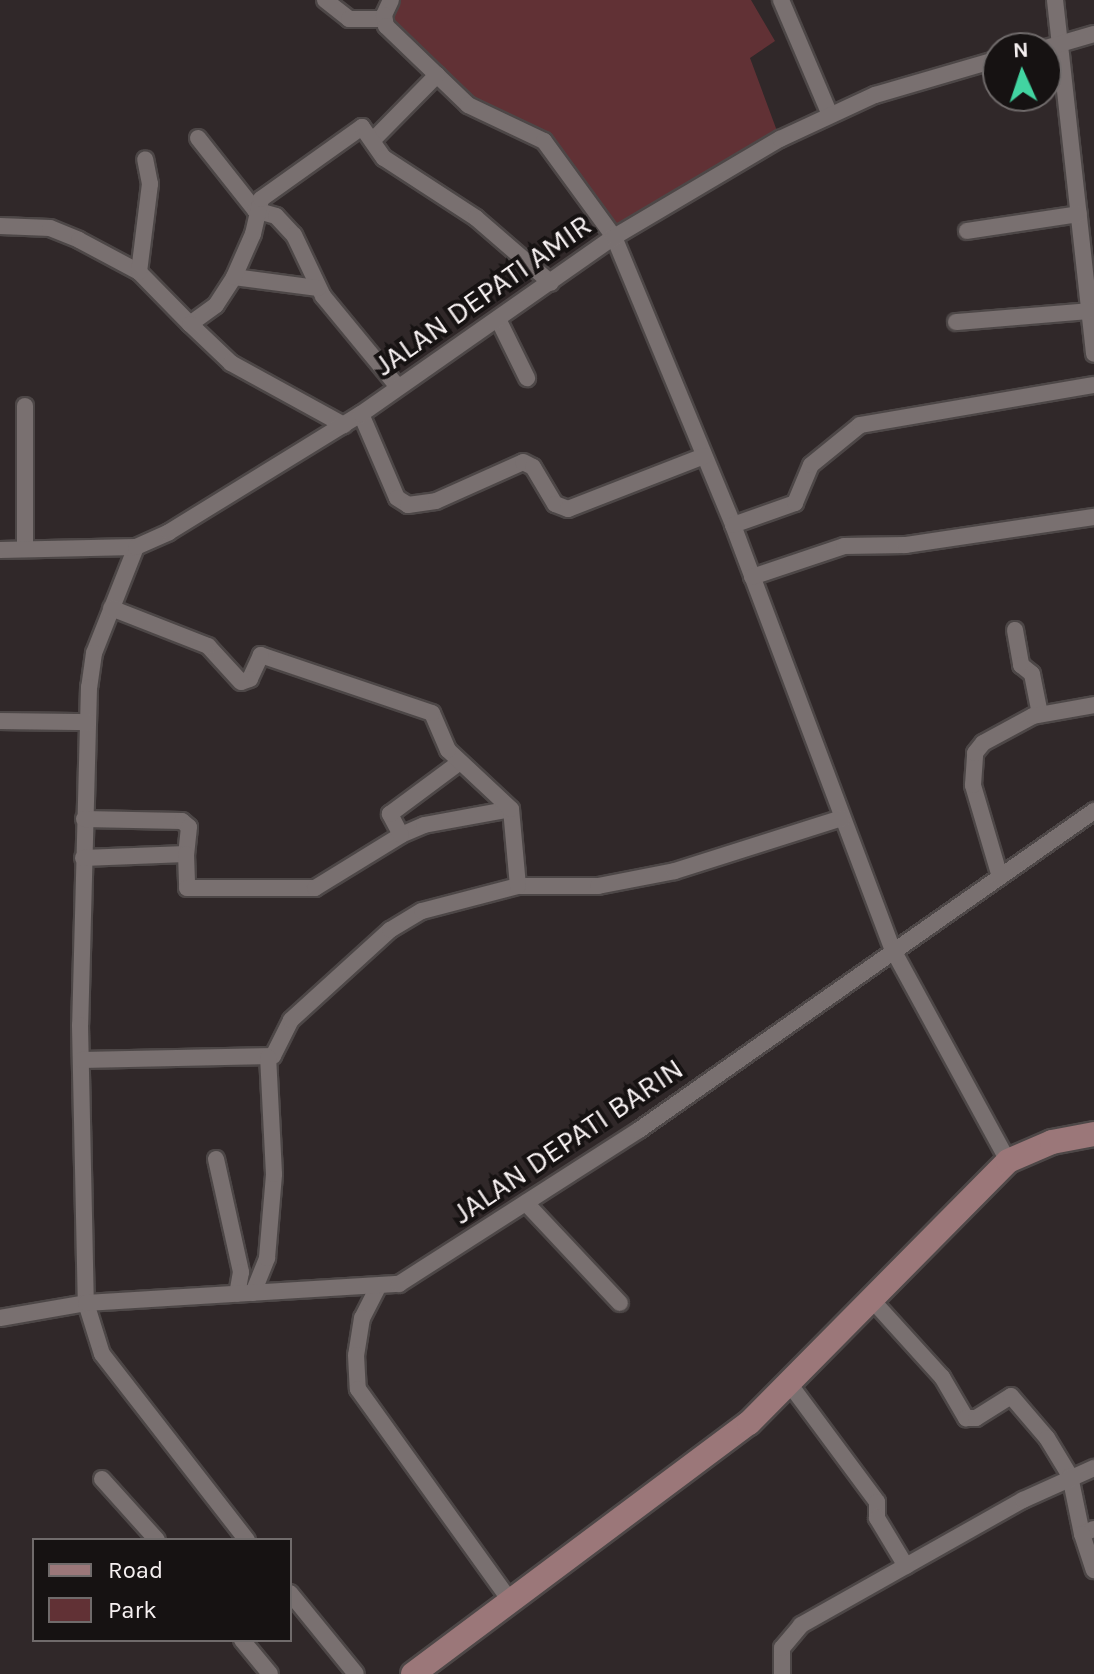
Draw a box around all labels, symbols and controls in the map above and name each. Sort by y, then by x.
north arrow [982,32,1062,112]
text: N [1012,37,1029,63]
street label: JALAN DEPATI AMIR [368,207,598,383]
street label: JALAN DEPATI BARIN [446,1051,690,1231]
legend [32,1538,292,1642]
text: Road [108,1556,163,1584]
text: Park [108,1596,157,1624]

